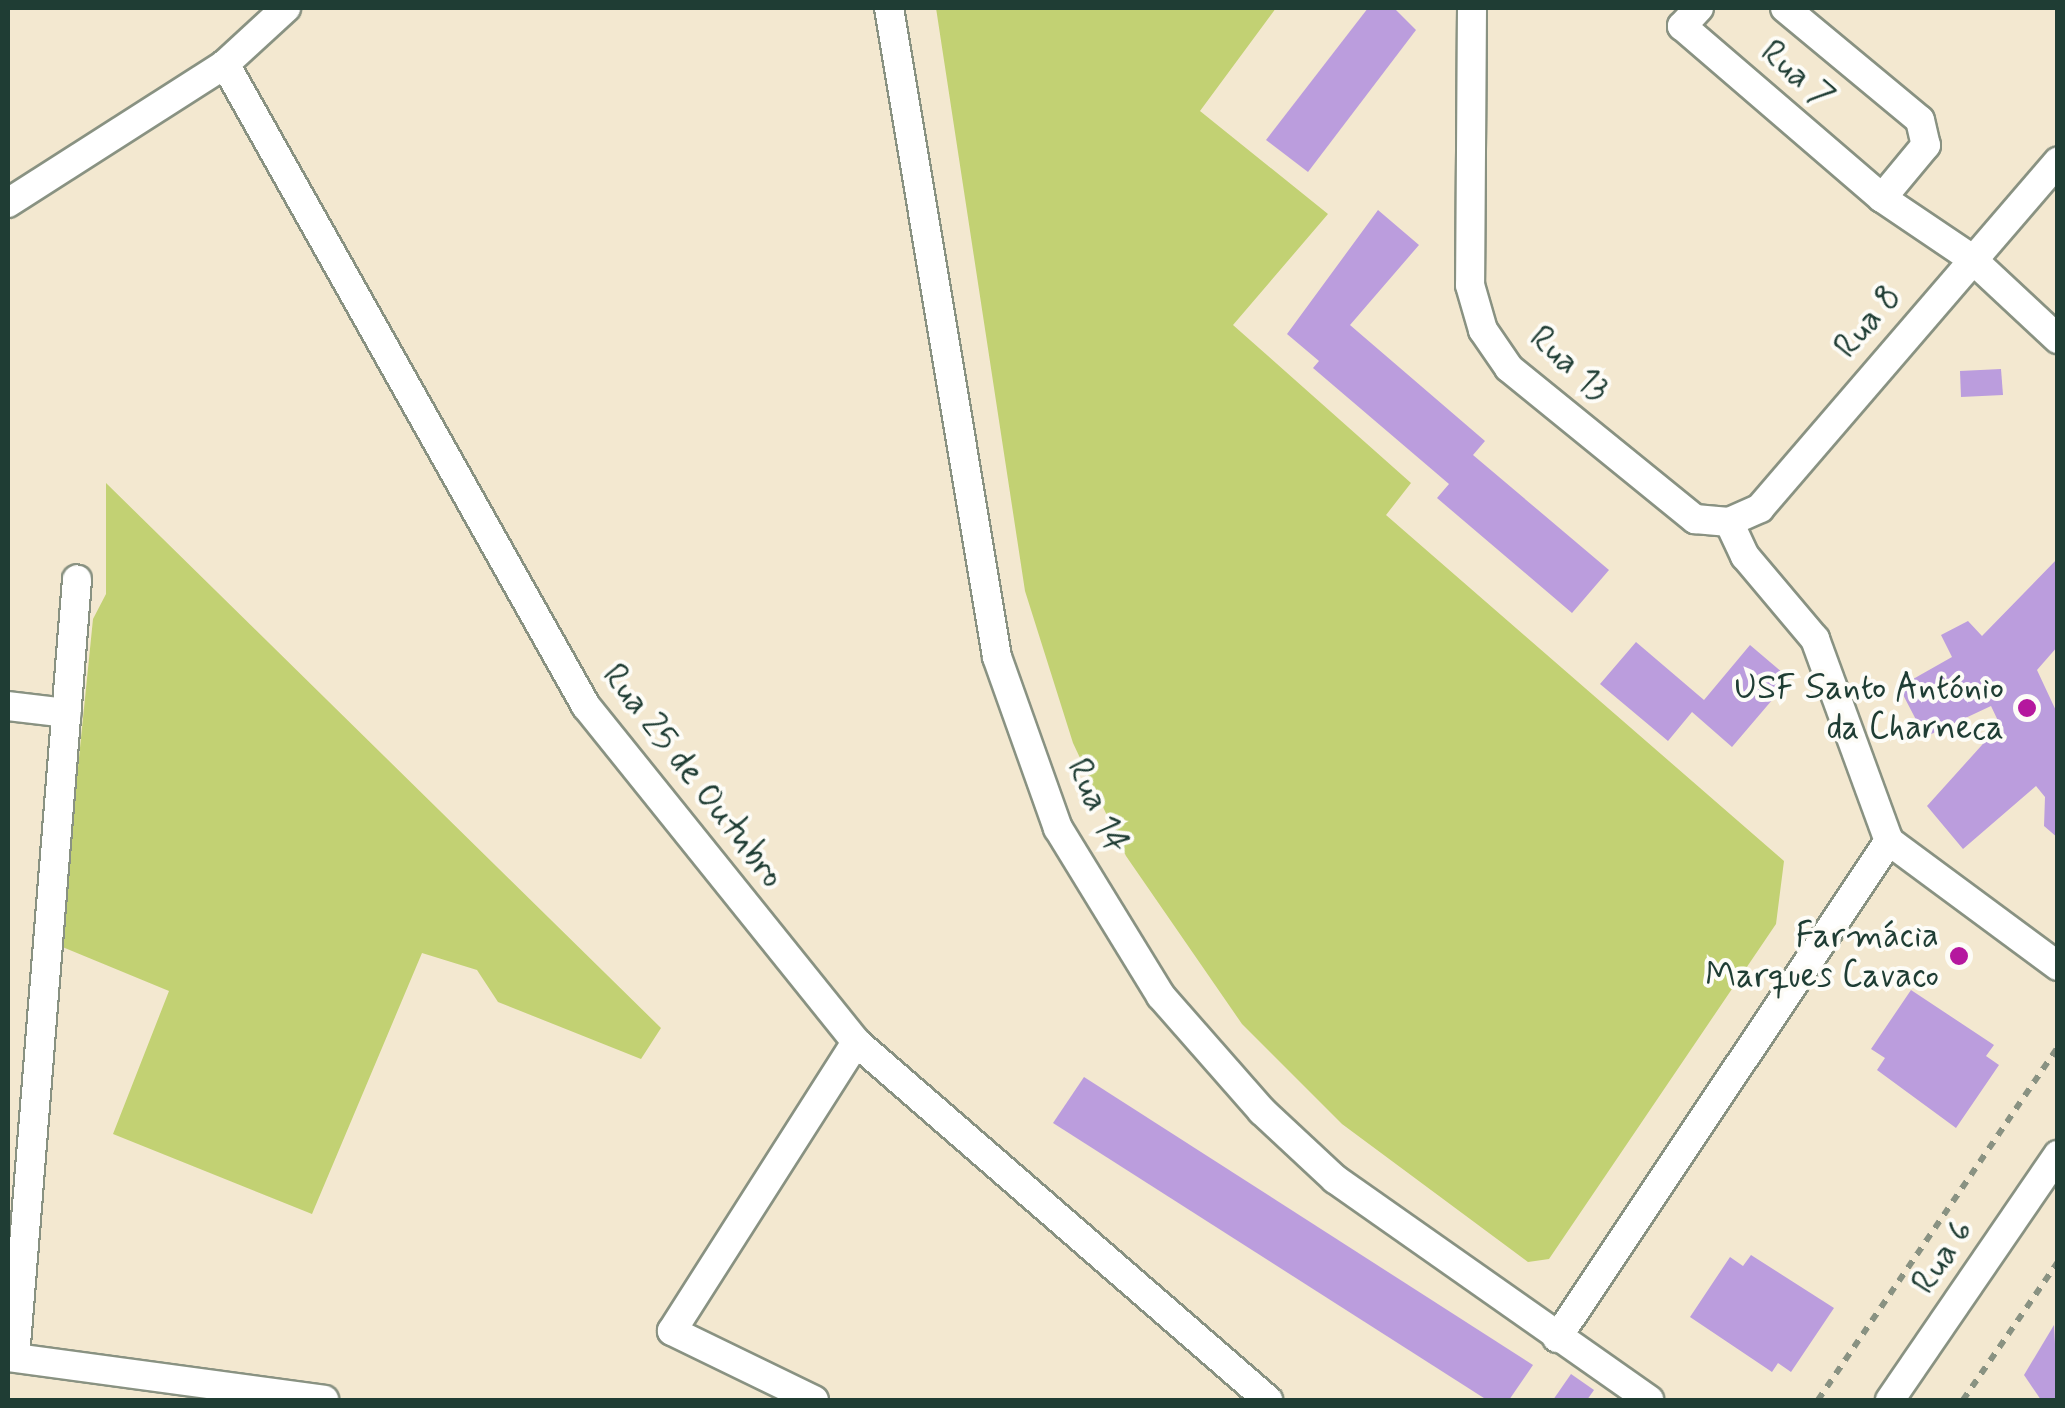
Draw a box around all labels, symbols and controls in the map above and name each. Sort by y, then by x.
street label: Rua 7 [1752,32,1842,118]
street label: Rua 8 [1825,277,1911,367]
street label: Rua 13 [1520,317,1618,411]
street label: Rua 25 de Outubro [595,659,791,893]
place label: USF Santo António da Charneca [1729,667,2004,749]
marker: USF Santo António da Charneca [2014,695,2040,721]
street label: Rua 14 [1057,752,1137,860]
place label: Farmácia Marques Cavaco [1698,915,1939,997]
marker: Farmácia Marques Cavaco [1948,945,1970,967]
street label: Rua 6 [1903,1212,1983,1302]

